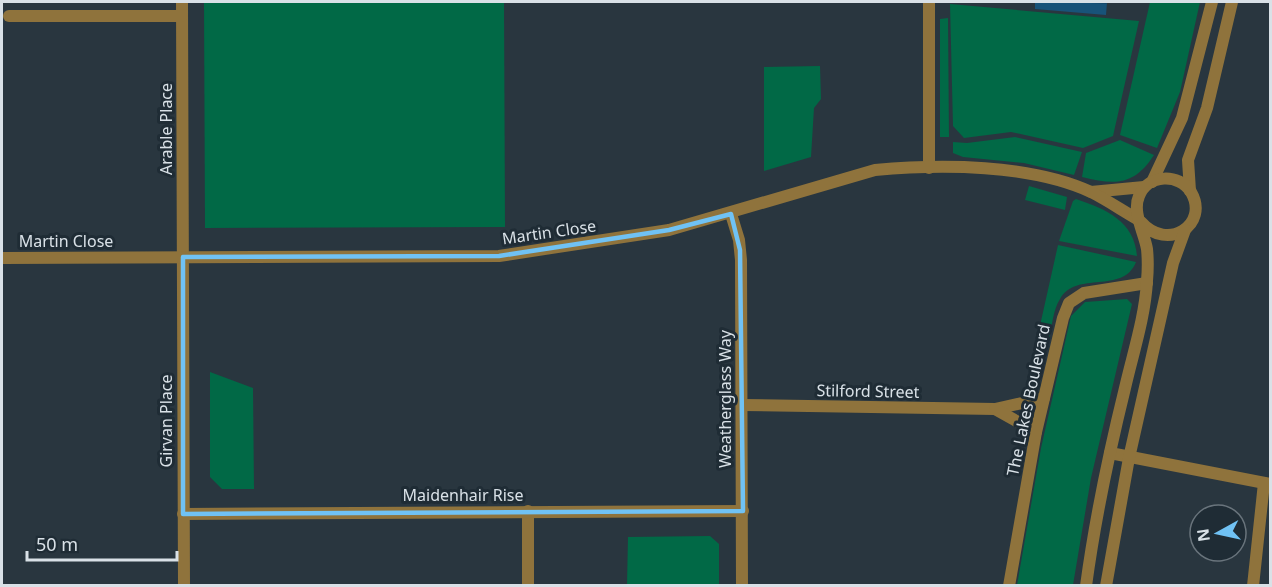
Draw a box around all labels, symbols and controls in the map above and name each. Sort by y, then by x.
street label: Arable Place [155,83,177,175]
street label: Martin Close [501,215,597,249]
street label: Martin Close [19,230,113,252]
street label: The Lakes Boulevard [1001,322,1055,478]
street label: Weatherglass Way [714,329,736,468]
street label: Girvan Place [155,374,177,468]
street label: Stilford Street [816,379,920,403]
street label: Maidenhair Rise [403,484,523,506]
north arrow [1188,503,1248,563]
scale bar [27,524,177,562]
text: N [1191,527,1215,543]
text: 50 m [36,532,78,556]

